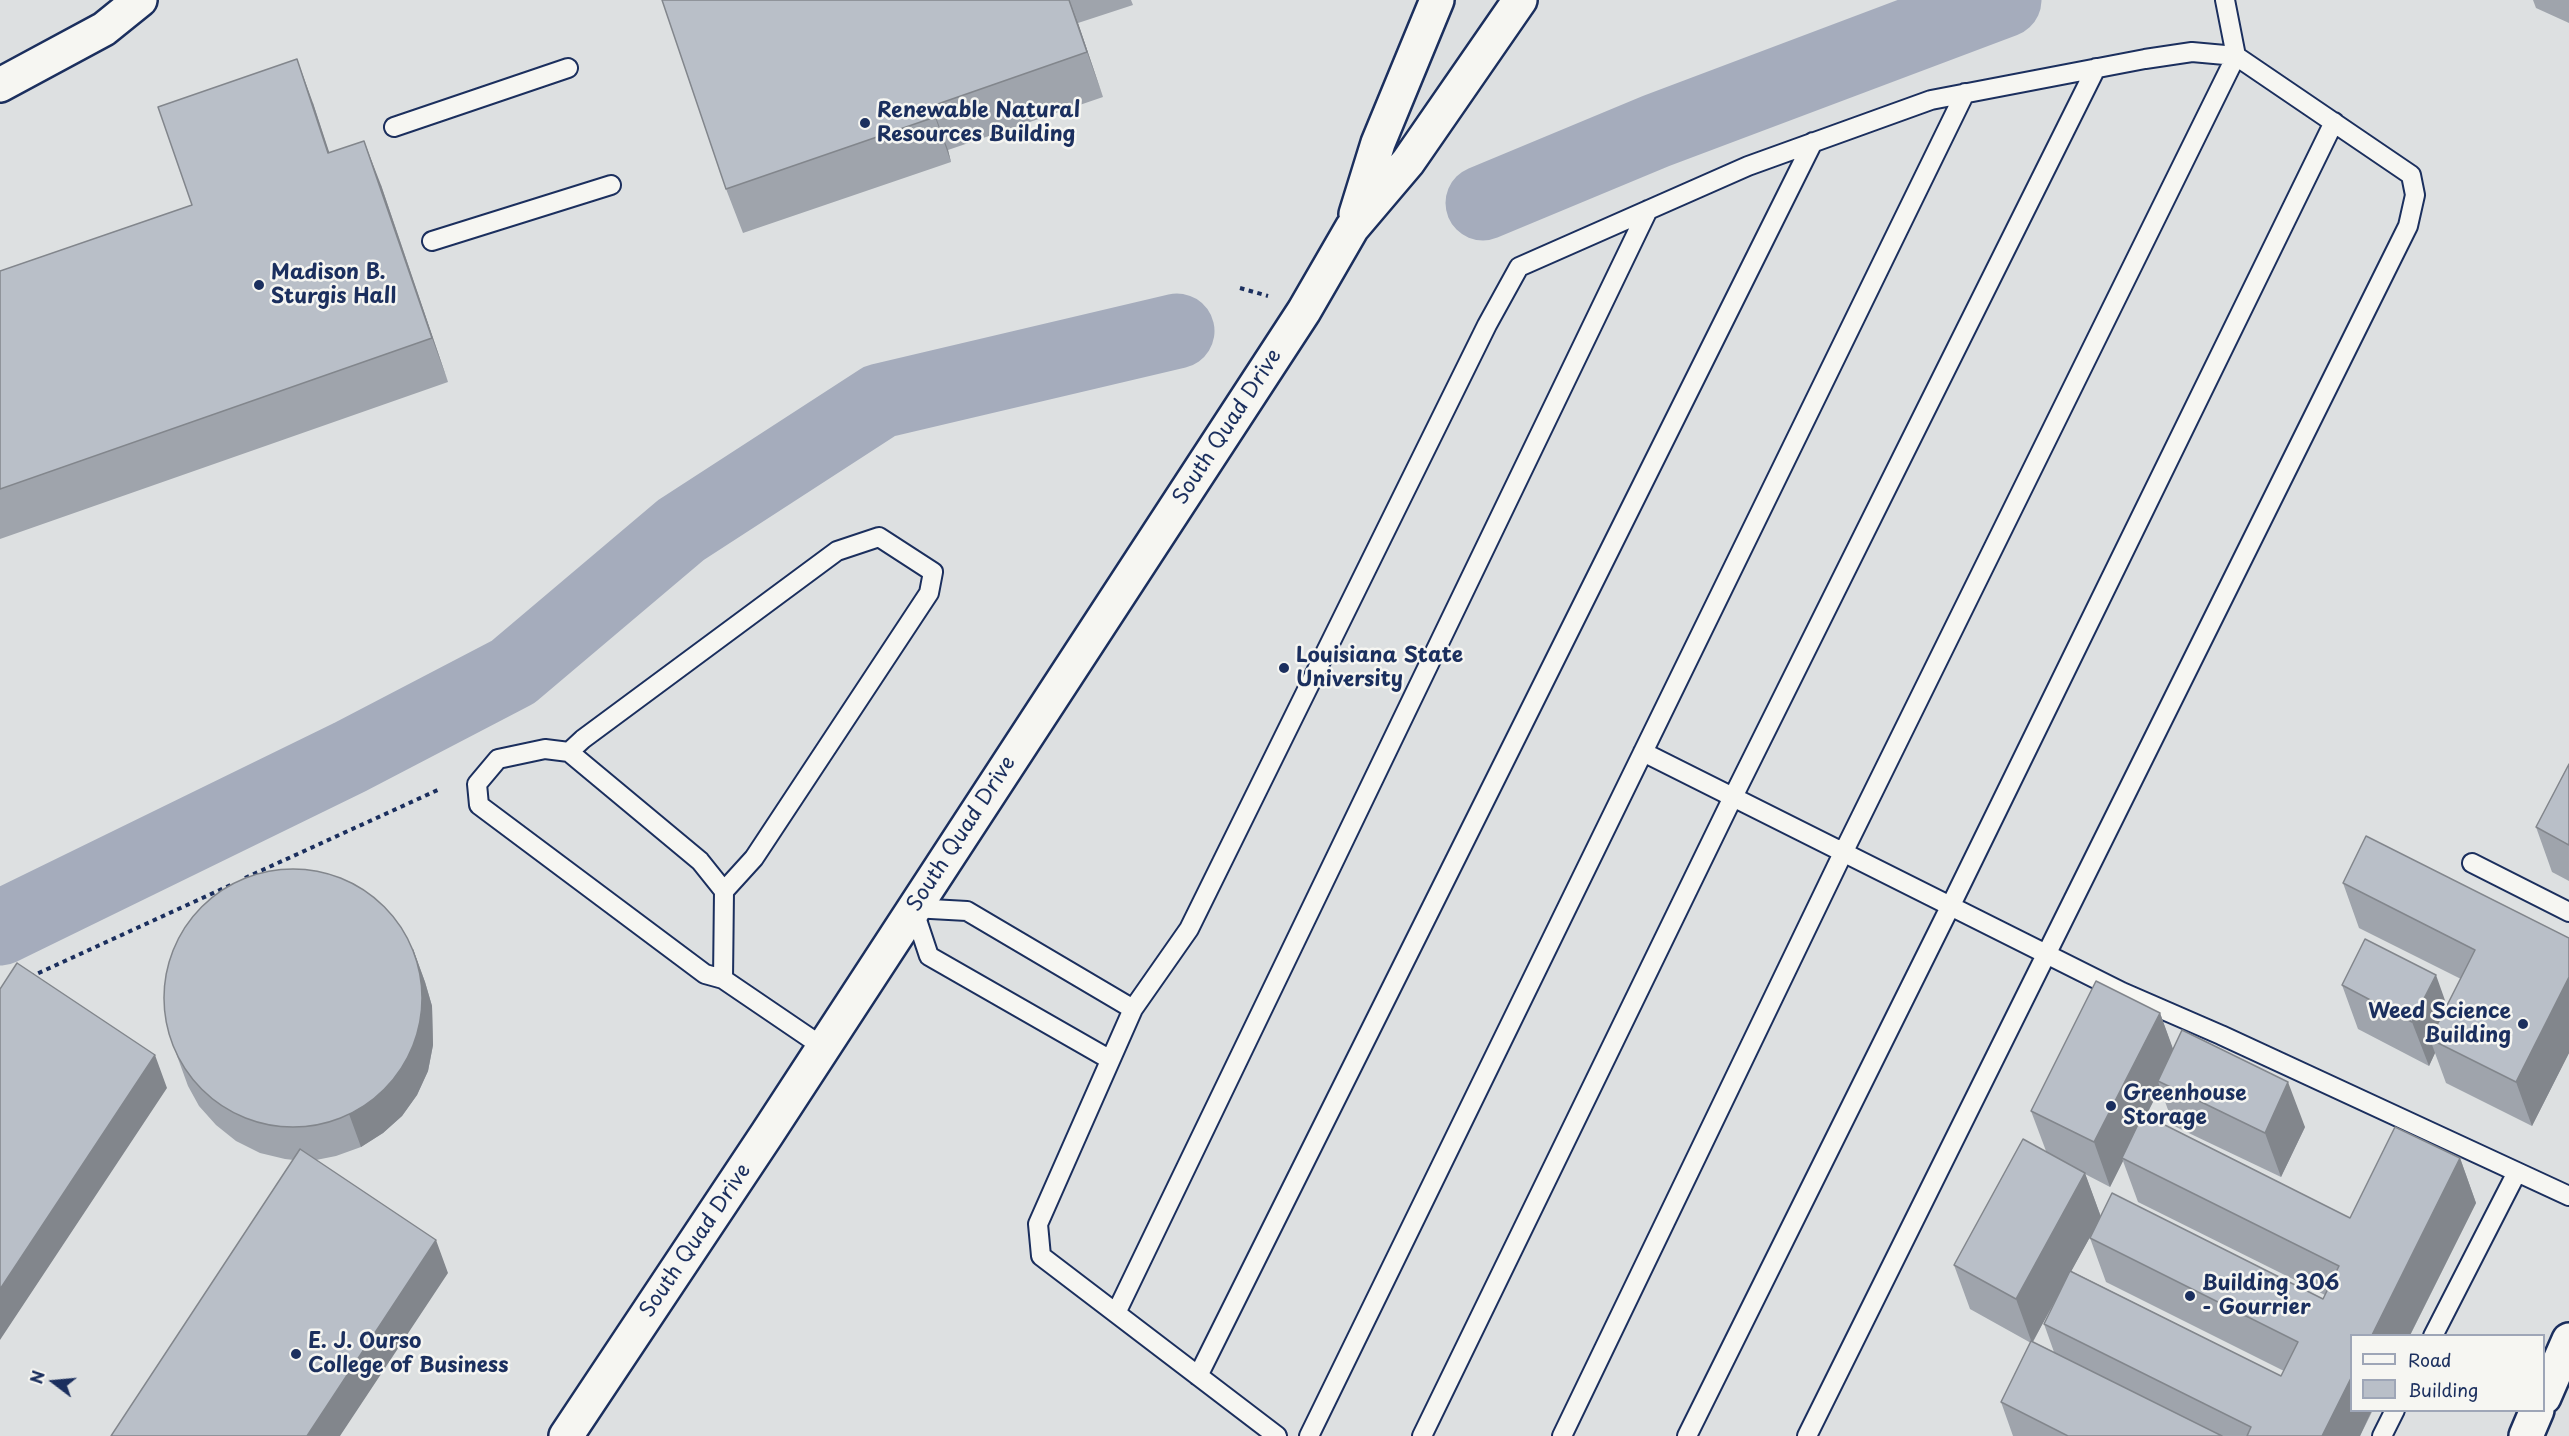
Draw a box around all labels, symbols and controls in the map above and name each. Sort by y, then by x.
place label: Renewable Natural Resources Building [877,98,1080,148]
marker: Renewable Natural Resources Building [858,116,872,130]
place label: Madison B. Sturgis Hall [271,260,396,310]
marker: Madison B. Sturgis Hall [252,278,266,292]
street label: South Quad Drive [1168,345,1288,509]
place label: Louisiana State University [1296,643,1463,693]
marker: Louisiana State University [1277,661,1291,675]
street label: South Quad Drive [902,752,1022,916]
place label: Weed Science Building [2368,999,2511,1049]
marker: Weed Science Building [2516,1017,2530,1031]
place label: Greenhouse Storage [2123,1081,2247,1131]
marker: Greenhouse Storage [2104,1099,2118,1113]
street label: South Quad Drive [635,1159,757,1323]
place label: Building 306 - Gourrier [2202,1271,2339,1321]
marker: Building 306 - Gourrier [2183,1289,2197,1303]
place label: E. J. Ourso College of Business [308,1329,508,1379]
legend [2350,1334,2545,1412]
text: Road [2408,1346,2452,1373]
marker: E. J. Ourso College of Business [289,1347,303,1361]
north arrow [24,1352,84,1412]
text: N [23,1368,50,1386]
text: Building [2408,1376,2478,1403]

